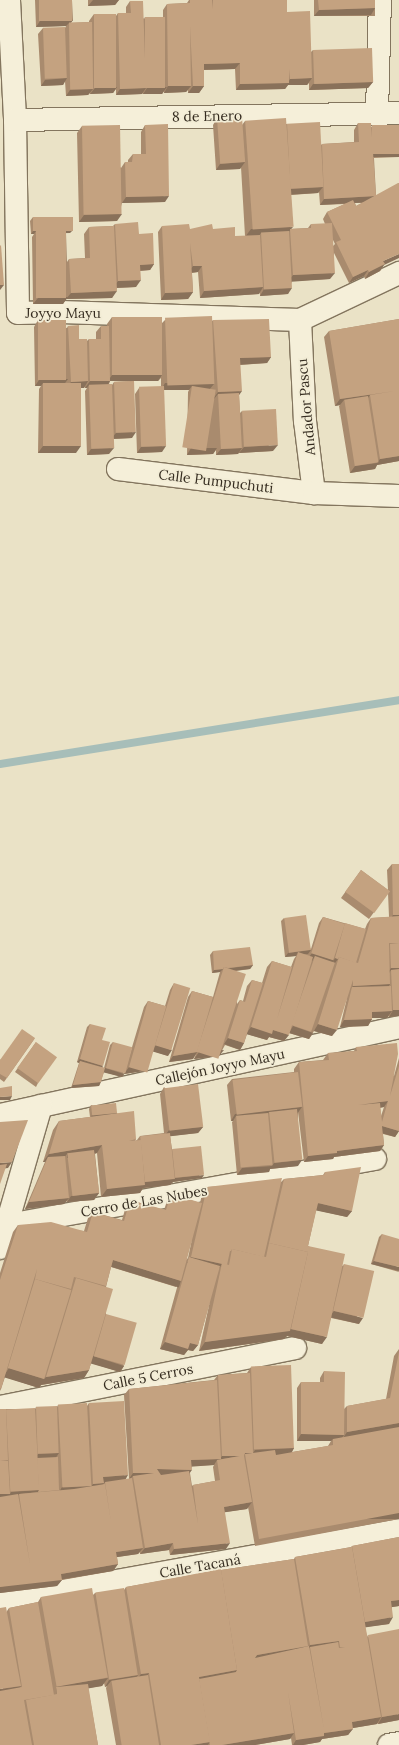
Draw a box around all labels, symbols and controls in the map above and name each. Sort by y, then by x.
street label: 8 de Enero [172,107,242,125]
street label: Joyyo Mayu [25,305,101,321]
street label: Andador Pascu [293,358,319,456]
street label: Calle Pumpuchuti [158,466,274,496]
street label: Callejón Joyyo Mayu [154,1045,286,1089]
street label: Cerro de Las Nubes [80,1182,208,1220]
street label: Calle 5 Cerros [102,1360,194,1394]
street label: Calle Tacaná [158,1551,242,1581]

